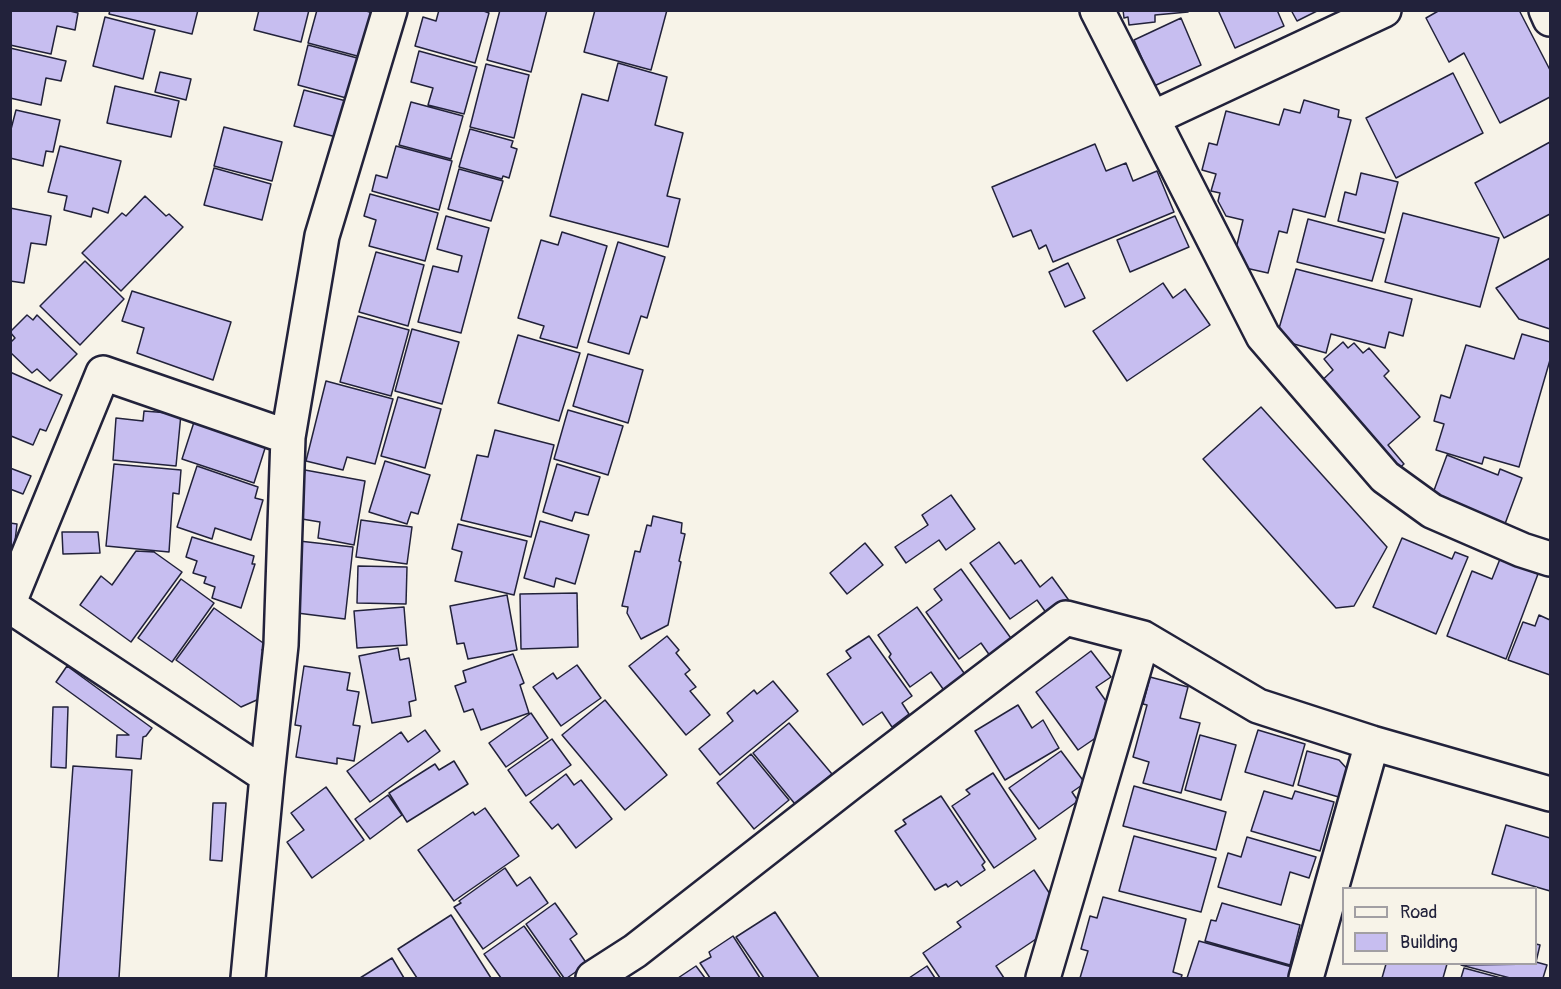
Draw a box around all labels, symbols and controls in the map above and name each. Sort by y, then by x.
legend [1342,887,1537,965]
text: Road [1400,901,1437,924]
text: Building [1400,931,1458,954]

